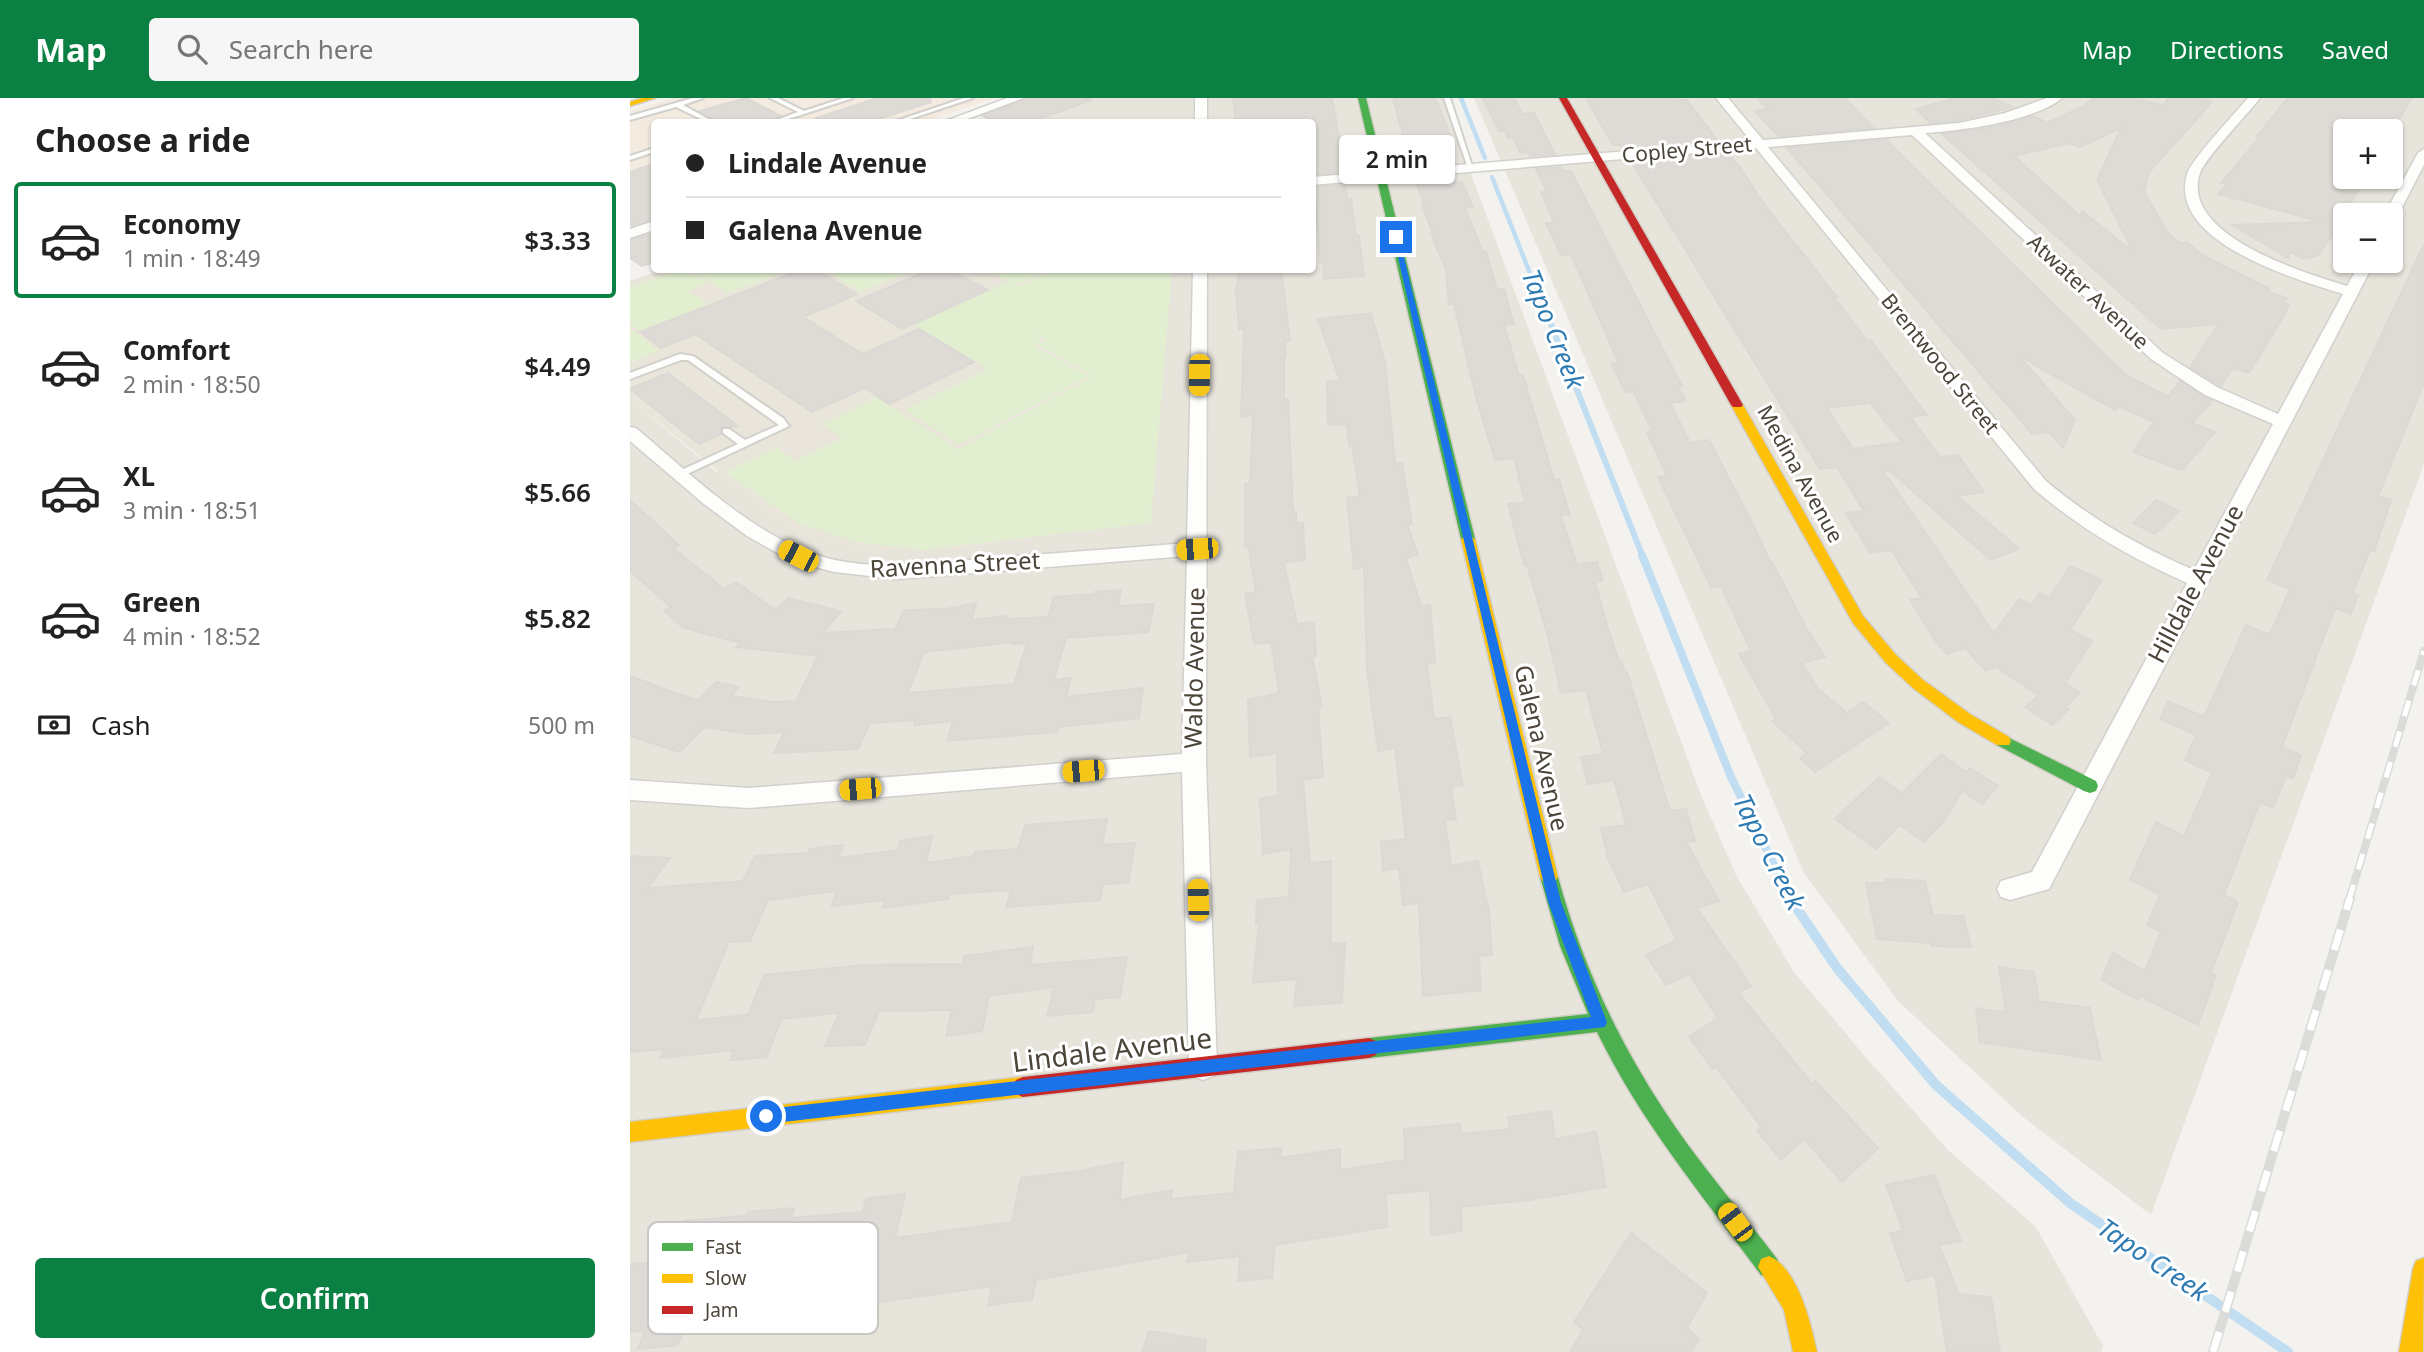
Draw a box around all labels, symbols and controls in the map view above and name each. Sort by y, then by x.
search box [149,18,639,81]
text: Map [35,27,107,72]
icon: search [173,30,211,68]
text: Search here [229,31,373,67]
text: Map [2082,33,2132,66]
text: Directions [2170,33,2284,66]
text: Saved [2322,33,2389,66]
text: Choose a ride [35,118,251,161]
map controls [2333,119,2403,273]
button: + [2333,119,2403,189]
street label: Copley Street [1621,129,1754,169]
callout: 2 min [1338,136,1454,184]
text: 2 min [1366,143,1428,175]
text: Lindale Avenue [728,145,927,181]
button: − [2333,203,2403,273]
text: Economy [123,206,241,242]
icon: car [39,209,102,272]
text: Galena Avenue [728,212,923,248]
route end [1380,221,1412,253]
text: $3.33 [524,222,591,258]
street label: Atwater Avenue [2022,228,2155,355]
text: 1 min · 18:49 [123,242,261,274]
water label: Tapo Creek [1514,263,1595,395]
street label: Brentwood Street [1875,287,2006,440]
text: Comfort [123,332,231,368]
icon: car [39,335,102,398]
text: $4.49 [524,348,591,384]
car [1189,354,1210,396]
text: 2 min · 18:50 [123,368,261,400]
street label: Medina Avenue [1751,400,1850,547]
text: XL [123,458,155,494]
icon: car [39,461,102,524]
text: $5.66 [524,474,591,510]
text: 3 min · 18:51 [123,494,261,526]
street label: Hilldale Avenue [2139,498,2250,668]
car [775,537,822,575]
car [1176,537,1219,561]
street label: Ravenna Street [869,543,1041,584]
text: Green [123,584,201,620]
icon: car [39,587,102,650]
street label: Waldo Avenue [1176,587,1211,749]
text: $5.82 [524,600,591,636]
text: 4 min · 18:52 [123,620,261,652]
street label: Galena Avenue [1507,661,1578,834]
icon: cash [35,706,73,744]
text: Cash [91,707,151,743]
text: 500 m [528,709,595,741]
car [1062,759,1105,783]
car [839,777,882,801]
water label: Tapo Creek [1725,787,1815,917]
car [1187,879,1210,921]
street label: Lindale Avenue [1010,1018,1214,1080]
route start [750,1100,782,1132]
car [1714,1199,1757,1245]
water label: Tapo Creek [2091,1209,2217,1310]
legend [648,1222,878,1334]
text: Fast [705,1234,742,1260]
button: Confirm [35,1258,595,1338]
text: Slow [705,1265,746,1291]
text: Jam [703,1297,739,1323]

